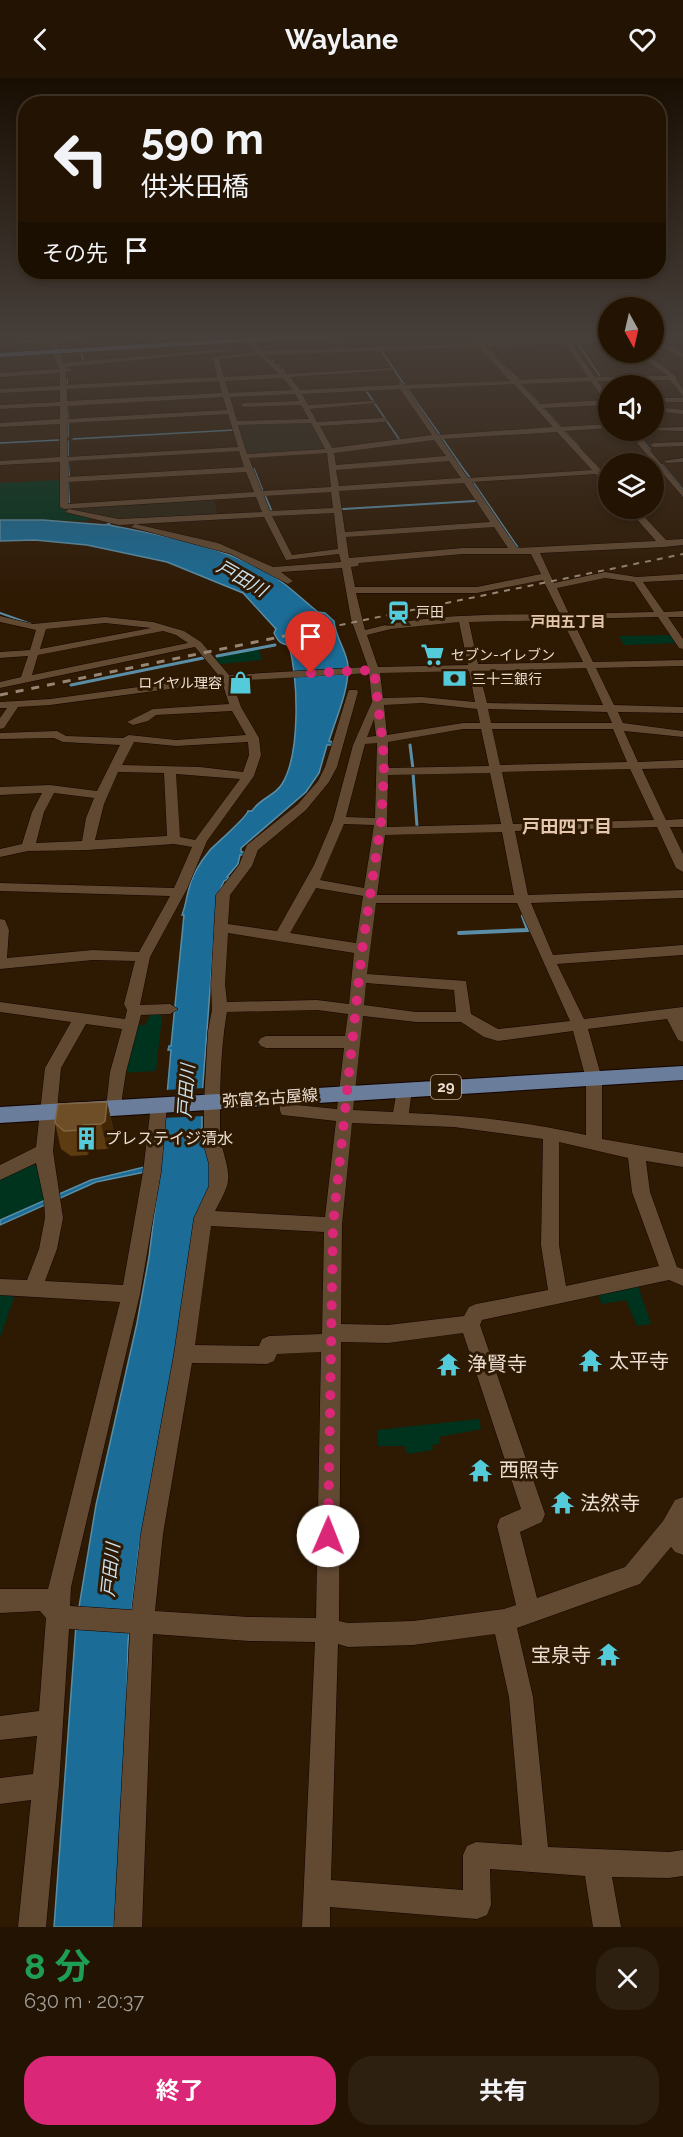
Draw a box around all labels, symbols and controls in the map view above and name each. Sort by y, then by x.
icon: back [24,23,57,56]
icon: heart [626,23,659,56]
text: Waylane [285,24,398,55]
text: 590 m [141,115,264,164]
icon: left [42,120,120,198]
text: 供米田橋 [141,171,249,202]
icon: arrive [120,234,153,267]
text: その先 [42,240,108,266]
north arrow [598,297,664,363]
map controls [598,297,664,519]
button: sound [598,375,664,441]
button: layers [598,453,664,519]
water label: 戸田川 [213,555,272,602]
station icon: 戸田 [385,599,411,625]
place label: 戸田 [416,604,444,620]
pin [285,611,336,673]
district label: 戸田五丁目 [530,613,606,631]
icon: arrive [294,620,327,653]
supermarket icon: セブン-イレブン [420,642,446,668]
place label: セブン-イレブン [451,647,555,663]
bank icon: 三十三銀行 [441,666,467,692]
shop icon: ロイヤル理容 [227,670,253,696]
place label: 三十三銀行 [472,671,542,687]
place label: ロイヤル理容 [138,675,222,691]
district label: 戸田四丁目 [522,816,612,837]
water label: 戸田川 [174,1061,198,1119]
road number: 29 [431,1075,461,1099]
street label: 弥富名古屋線 [221,1085,319,1111]
building icon: プレステイジ清水 [74,1125,100,1151]
place label: プレステイジ清水 [105,1129,233,1148]
temple icon: 太平寺 [578,1348,604,1374]
place label: 太平寺 [609,1349,669,1373]
temple icon: 浄賢寺 [436,1351,462,1377]
place label: 浄賢寺 [467,1352,527,1376]
temple icon: 西照寺 [468,1457,494,1483]
place label: 西照寺 [499,1458,559,1482]
temple icon: 法然寺 [549,1490,575,1516]
place label: 法然寺 [580,1491,640,1515]
position arrow [296,1504,360,1568]
water label: 戸田川 [97,1540,123,1598]
temple icon: 宝泉寺 [596,1642,622,1668]
place label: 宝泉寺 [531,1643,591,1667]
text: 8 分 [24,1945,90,1987]
button: close [596,1947,659,2010]
text: 630 m · 20:37 [24,1989,144,2013]
button: 終了 [24,2056,336,2125]
button: 共有 [348,2056,659,2125]

